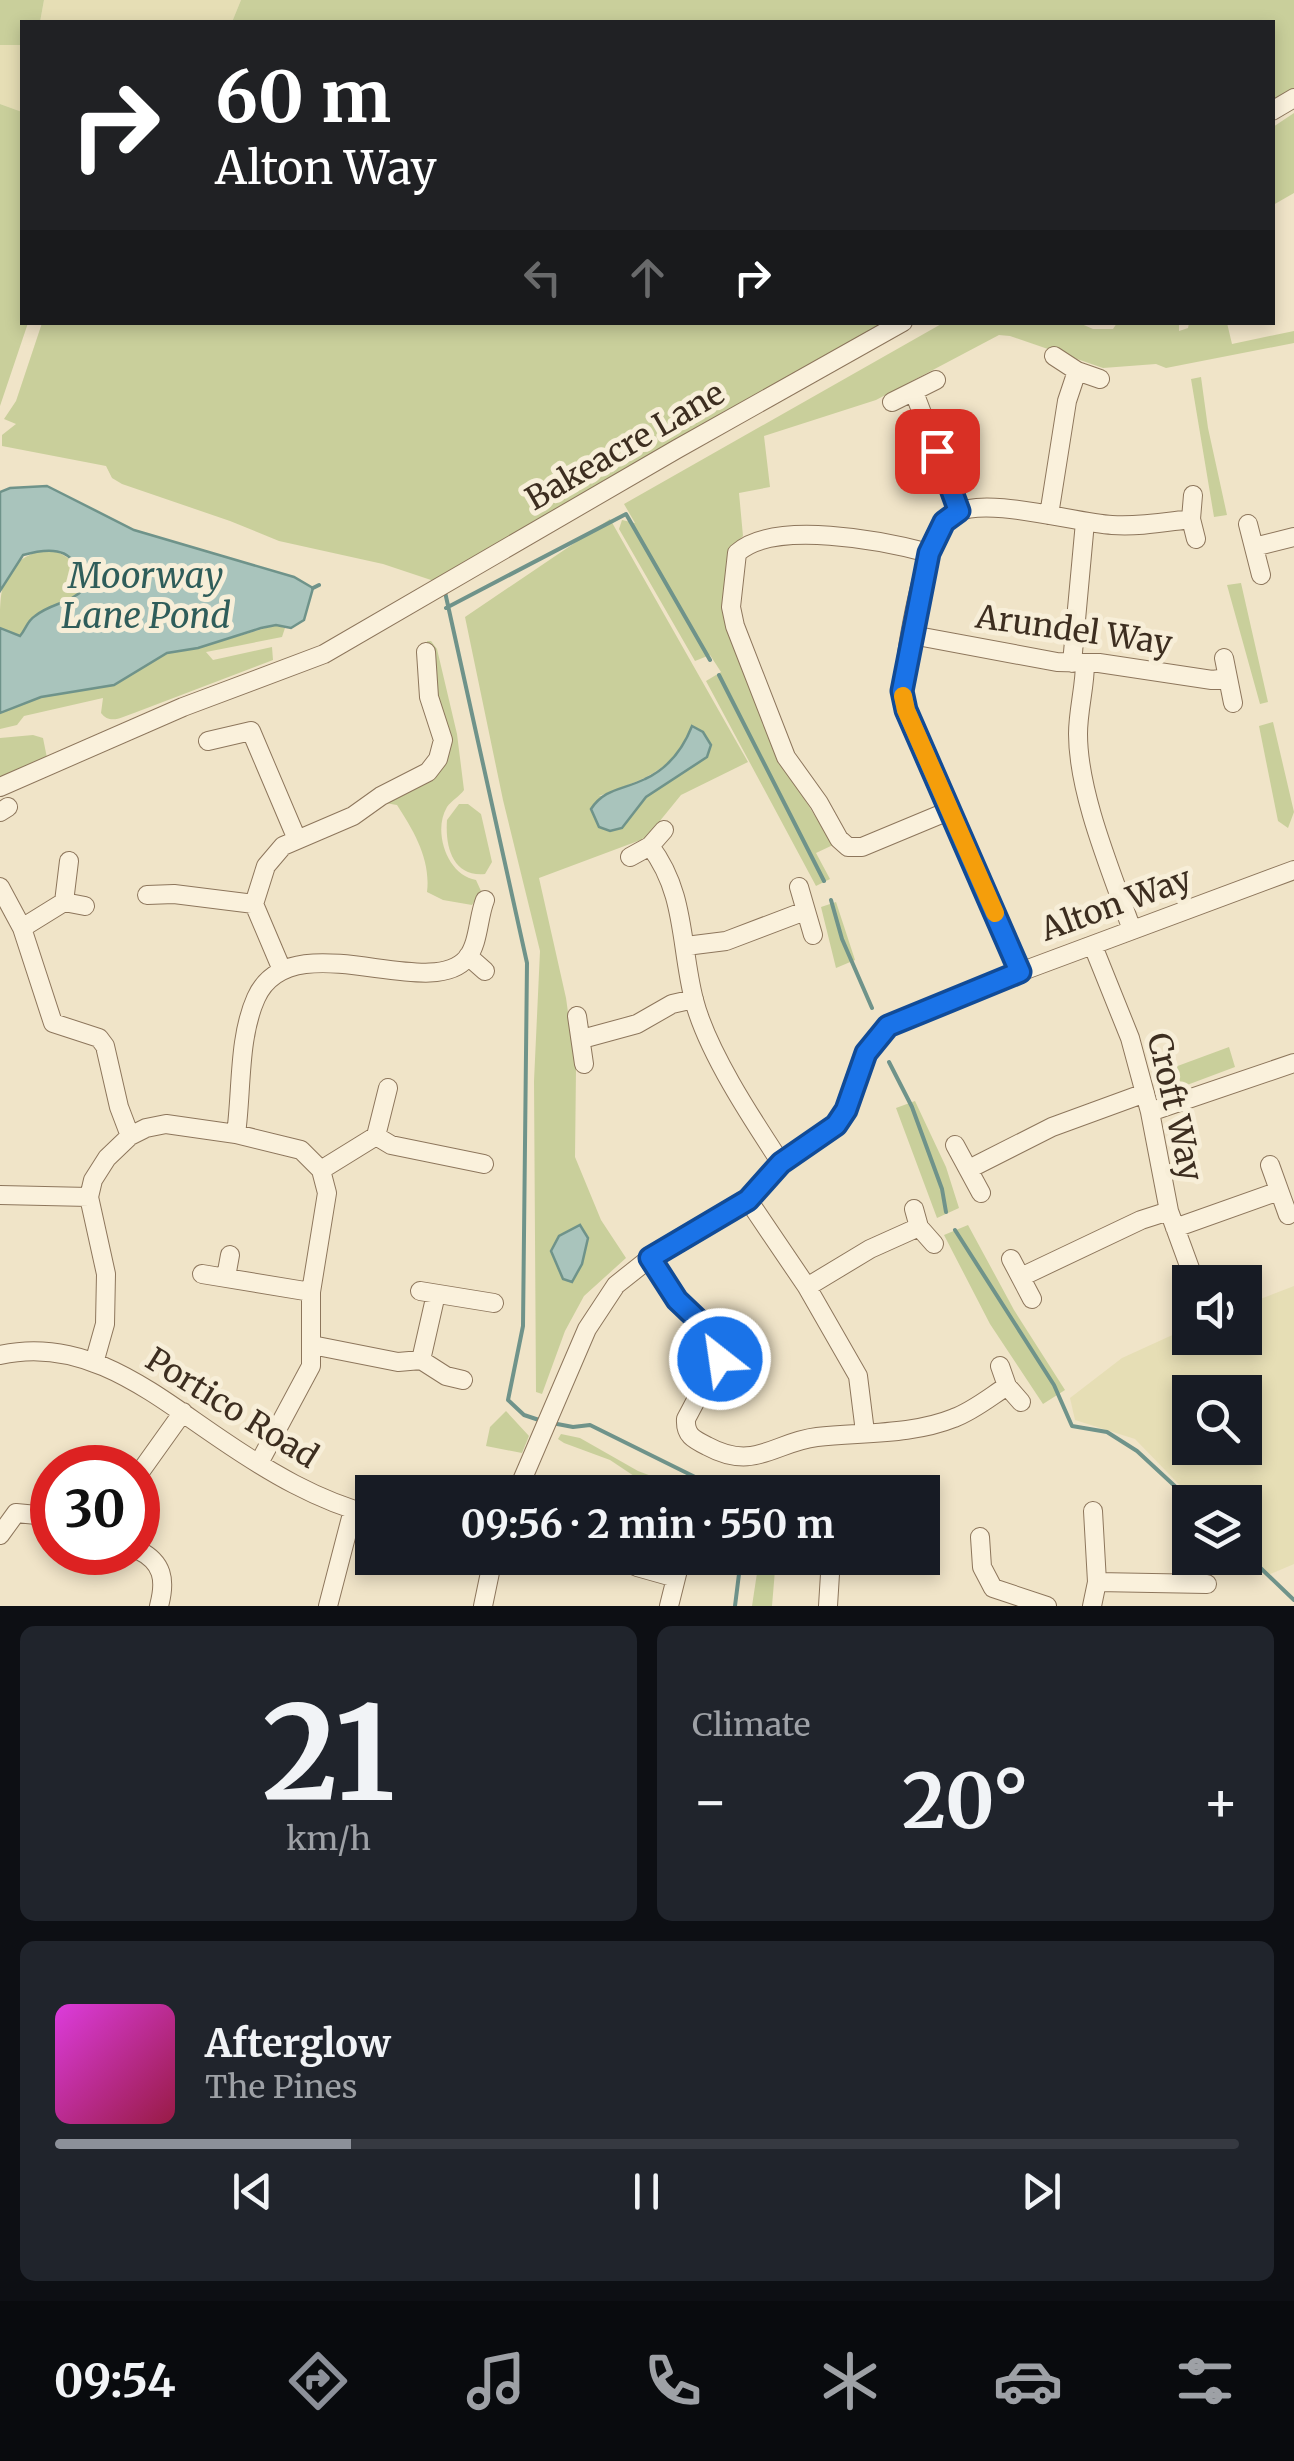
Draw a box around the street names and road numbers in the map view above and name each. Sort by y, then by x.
street label: Bakeacre Lane [519,373,731,519]
street label: Arundel Way [972,596,1175,664]
street label: Alton Way [1034,858,1197,950]
street label: Croft Way [1139,1029,1212,1185]
street label: Portico Road [138,1339,326,1477]

